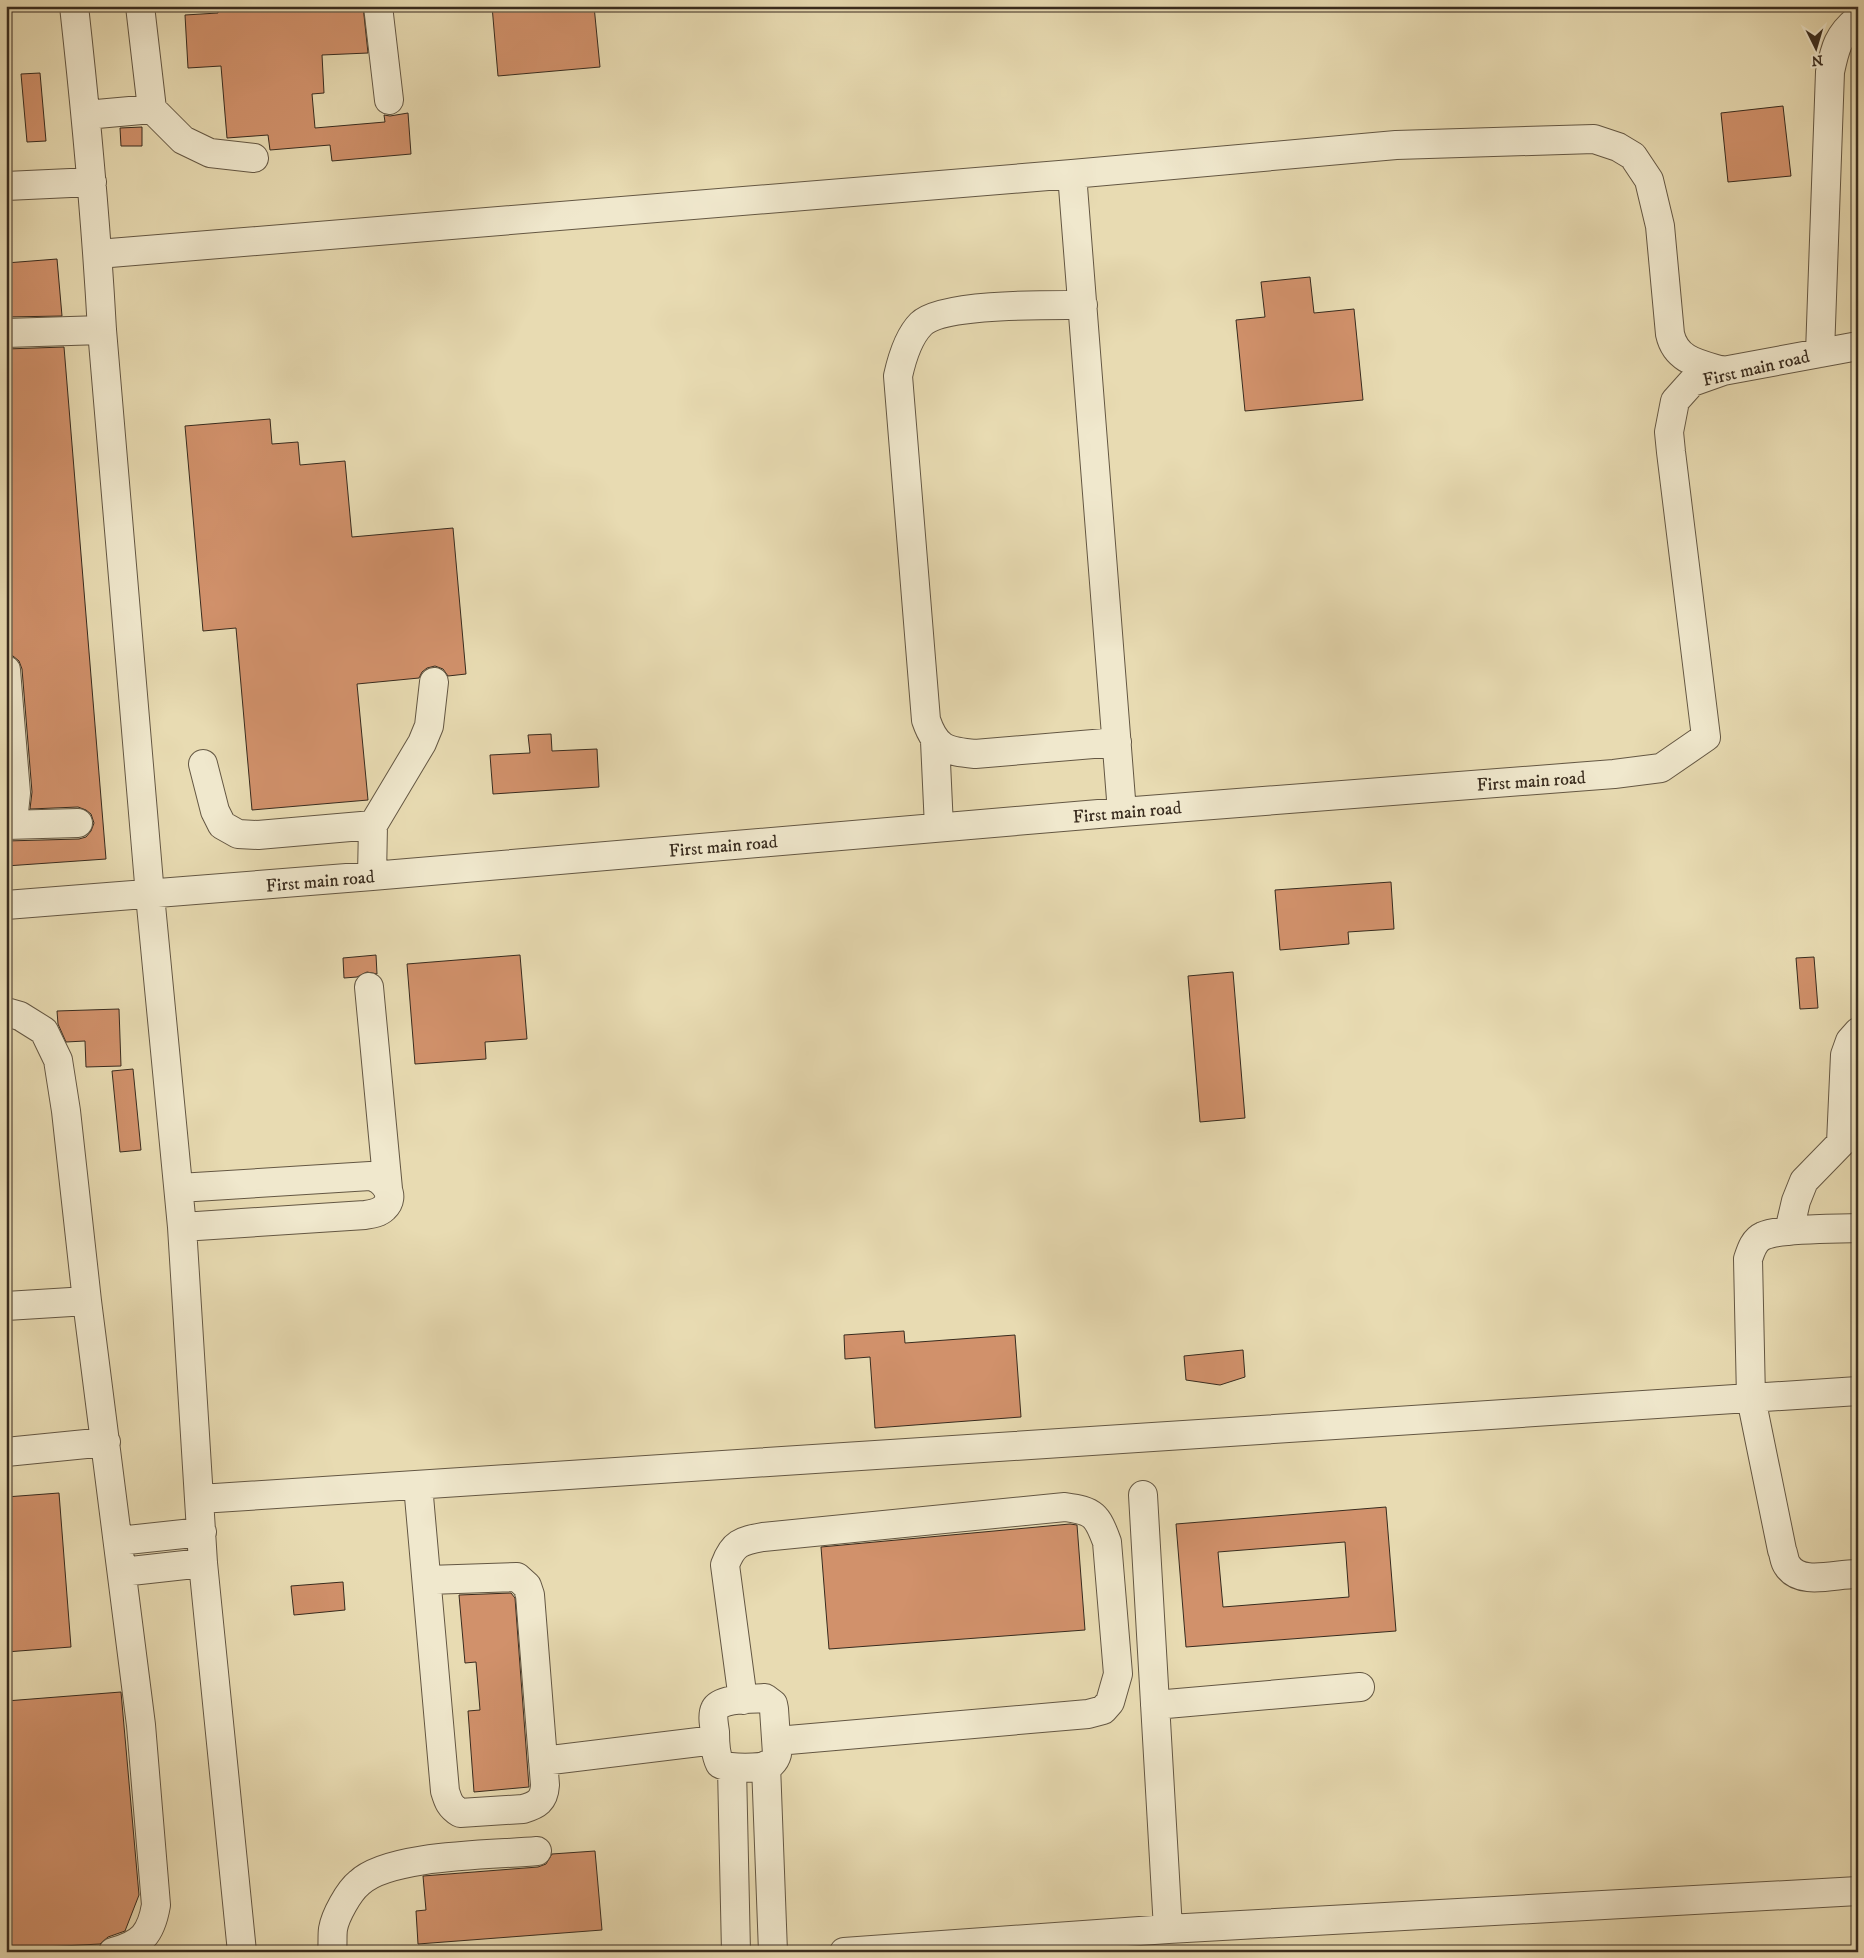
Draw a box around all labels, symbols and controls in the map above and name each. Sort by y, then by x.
north arrow [1792,22,1842,72]
text: N [1810,50,1824,69]
street label: First main road [1701,346,1812,392]
street label: First main road [1476,767,1586,797]
street label: First main road [1072,797,1182,829]
street label: First main road [668,831,778,863]
street label: First main road [265,866,375,898]

